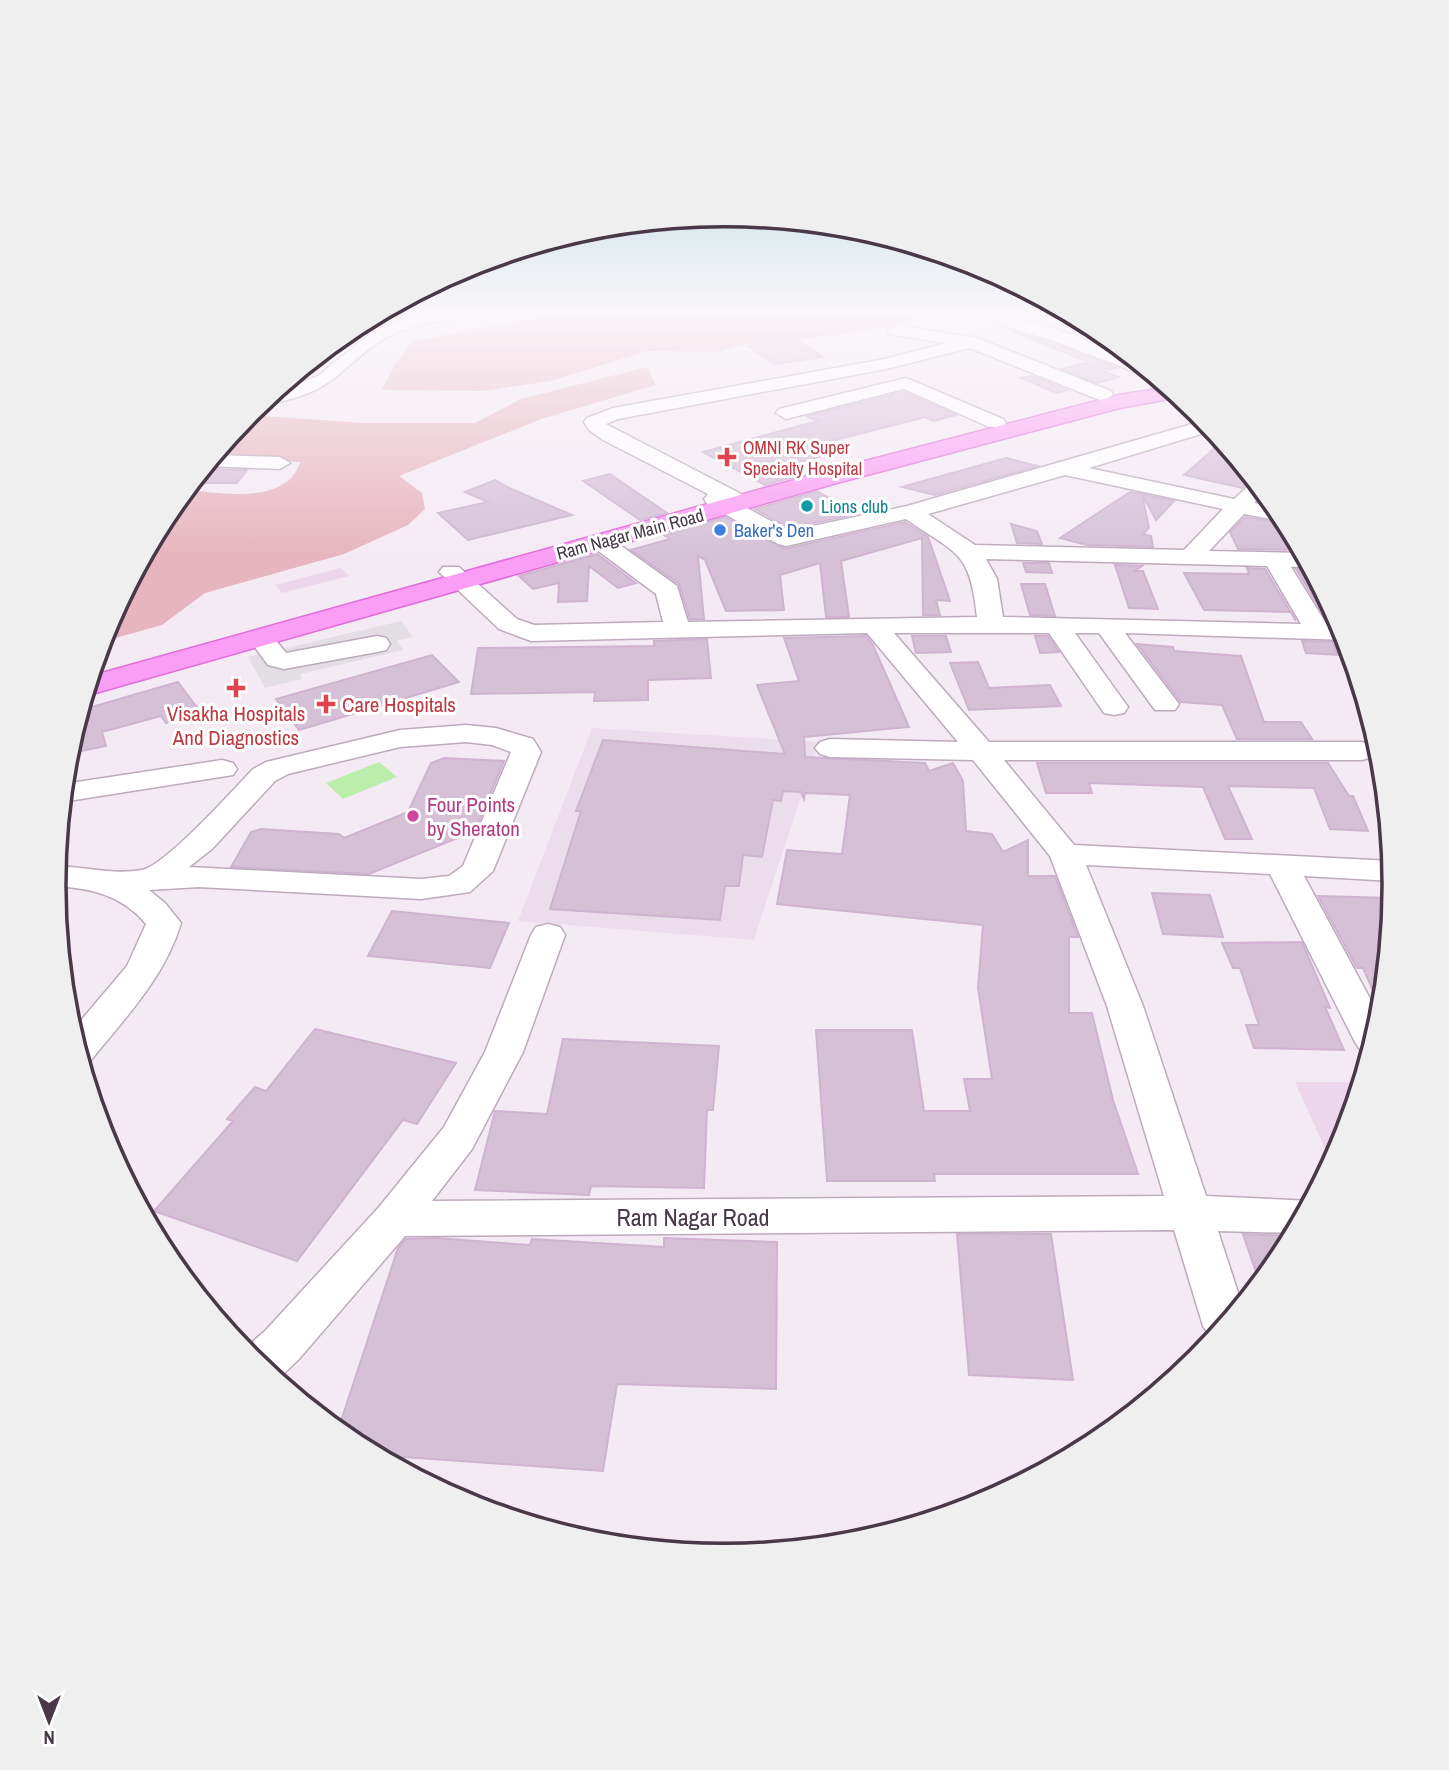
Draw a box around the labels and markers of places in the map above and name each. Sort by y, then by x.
place label: OMNI RK Super Specialty Hospital [743,435,862,481]
marker: OMNI RK Super Specialty Hospital [717,447,737,467]
place label: Lions club [821,494,888,519]
marker: Lions club [799,498,815,514]
place label: Baker's Den [734,518,814,543]
marker: Baker's Den [712,522,728,538]
marker: Visakha Hospitals And Diagnostics [226,678,246,698]
place label: Care Hospitals [342,690,456,719]
marker: Care Hospitals [316,694,336,714]
place label: Visakha Hospitals And Diagnostics [167,699,305,752]
place label: Four Points by Sheraton [427,790,520,843]
marker: Four Points by Sheraton [405,808,421,824]

